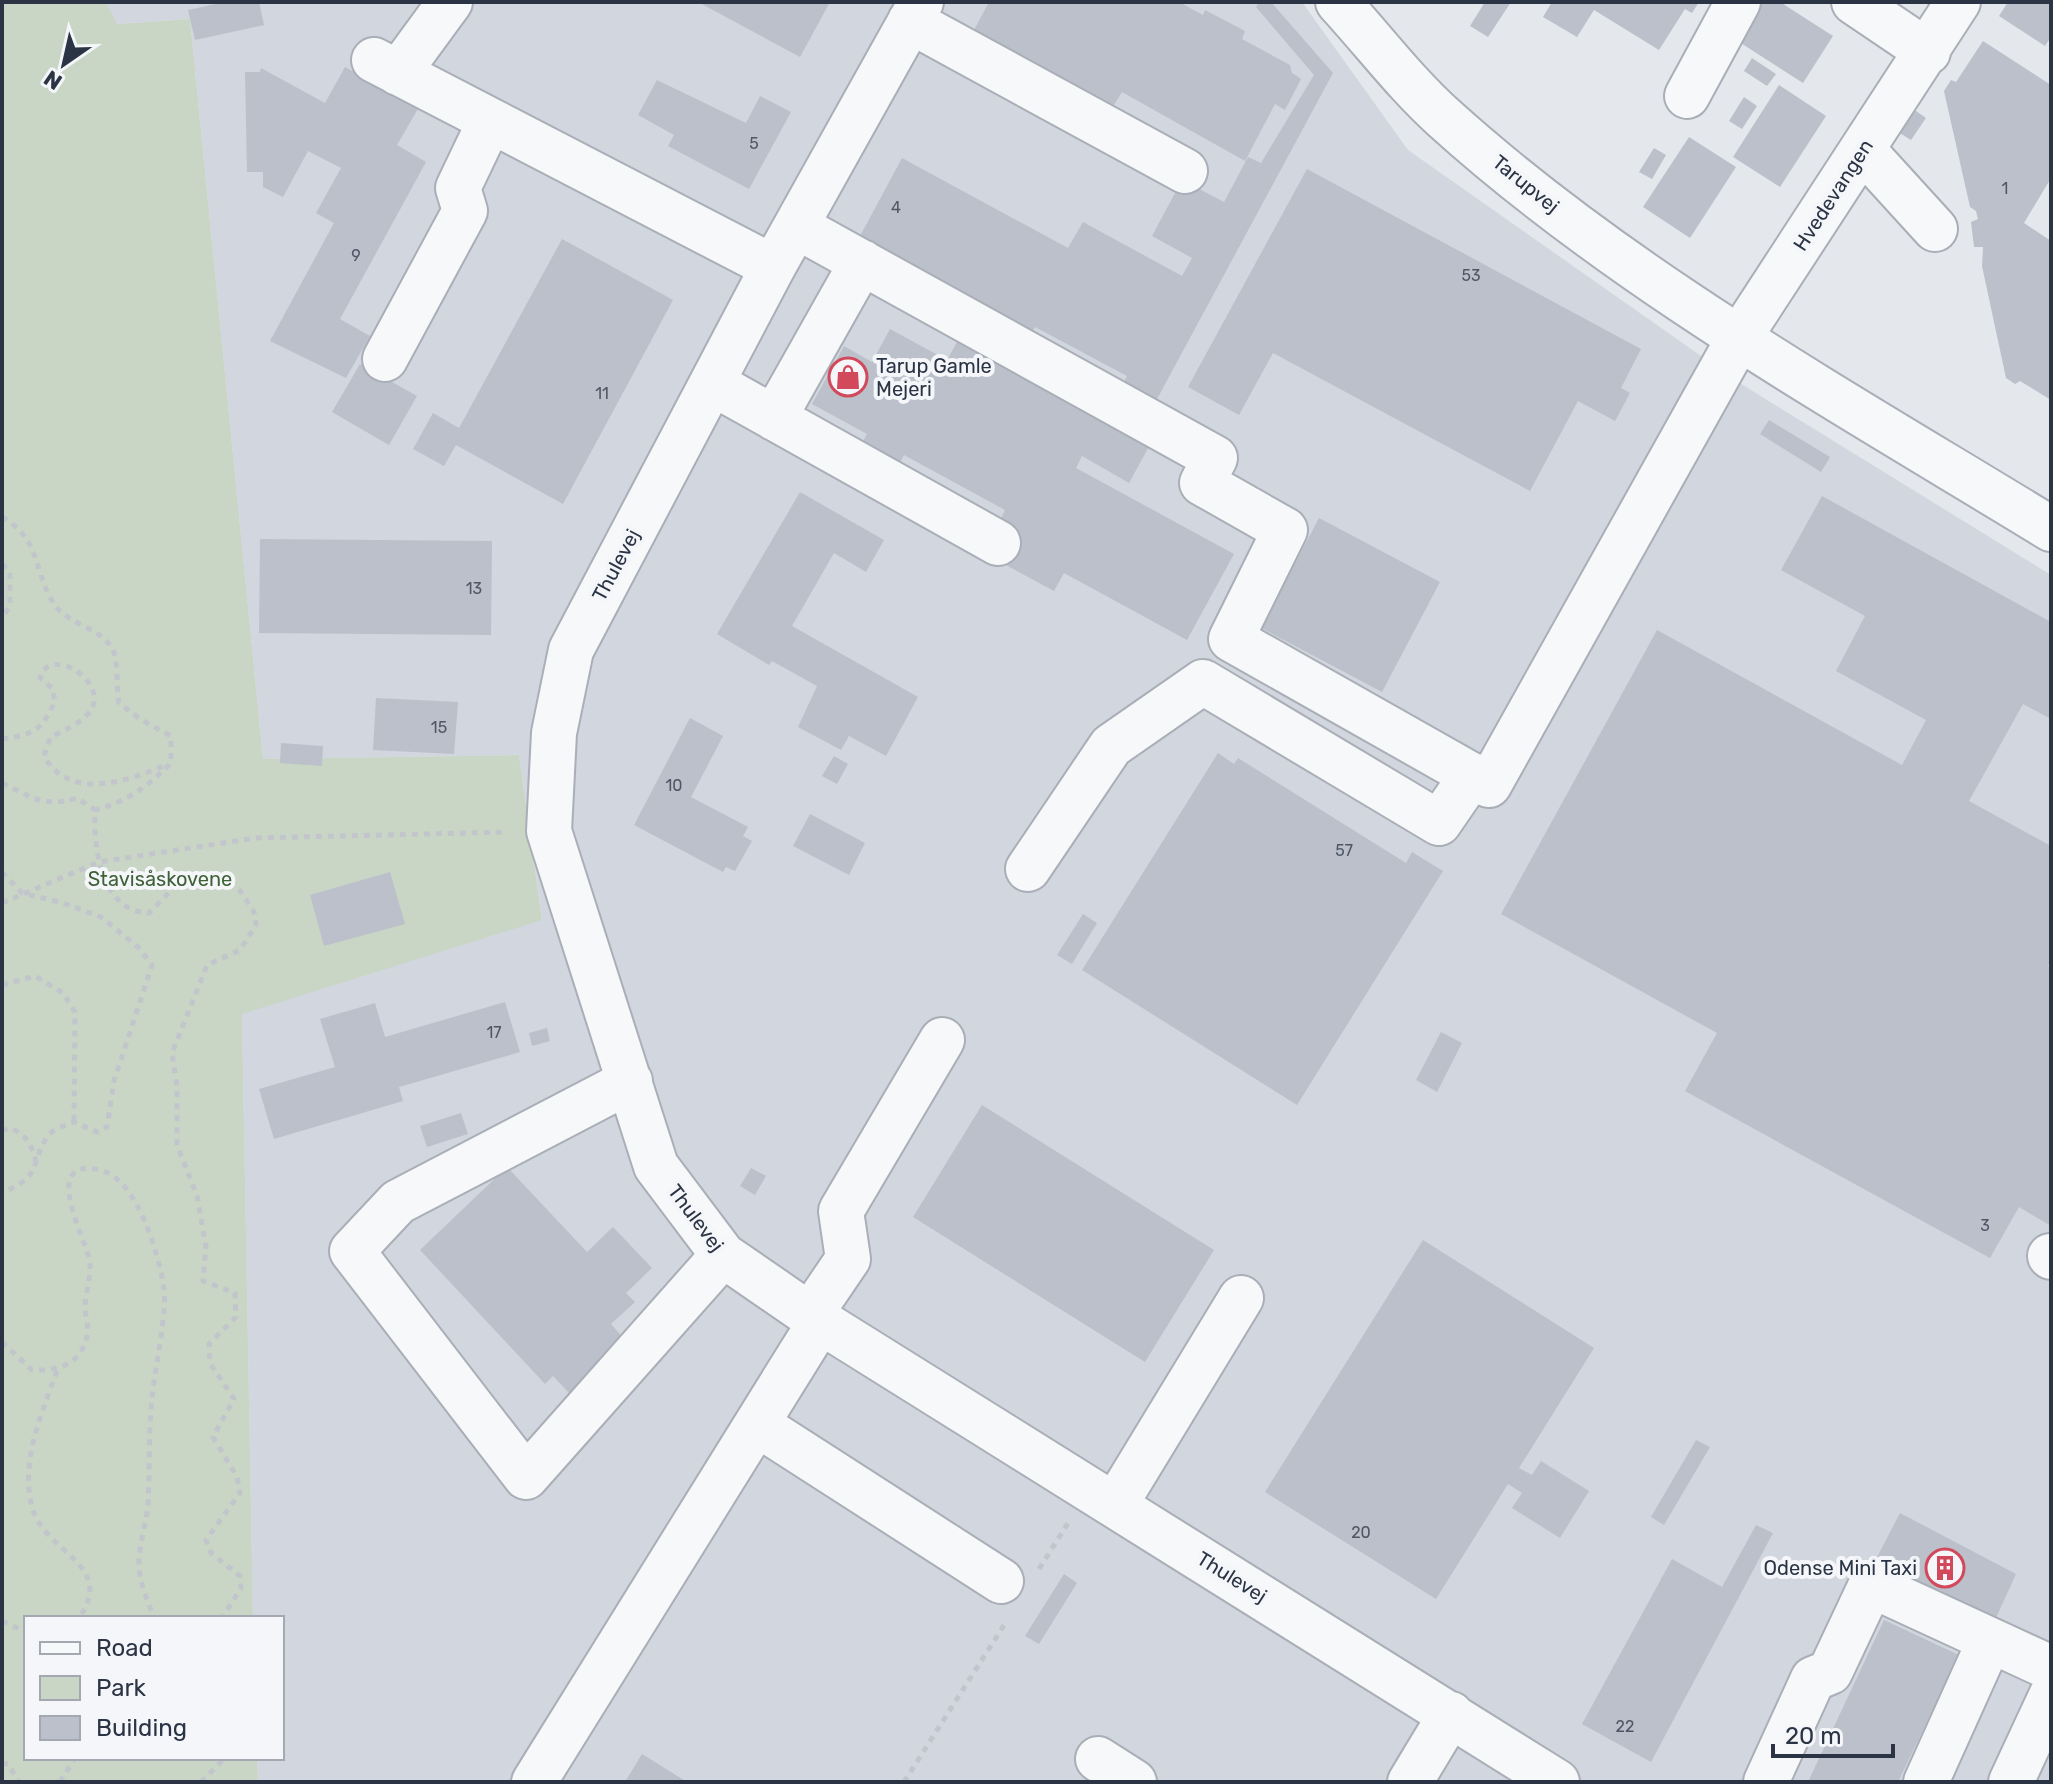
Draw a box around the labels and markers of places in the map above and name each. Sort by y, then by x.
place label: Tarup Gamle Mejeri [876,354,992,401]
shop icon: Tarup Gamle Mejeri [827,356,869,398]
building icon: Odense Mini Taxi [1924,1547,1966,1589]
place label: Odense Mini Taxi [1763,1556,1917,1580]

